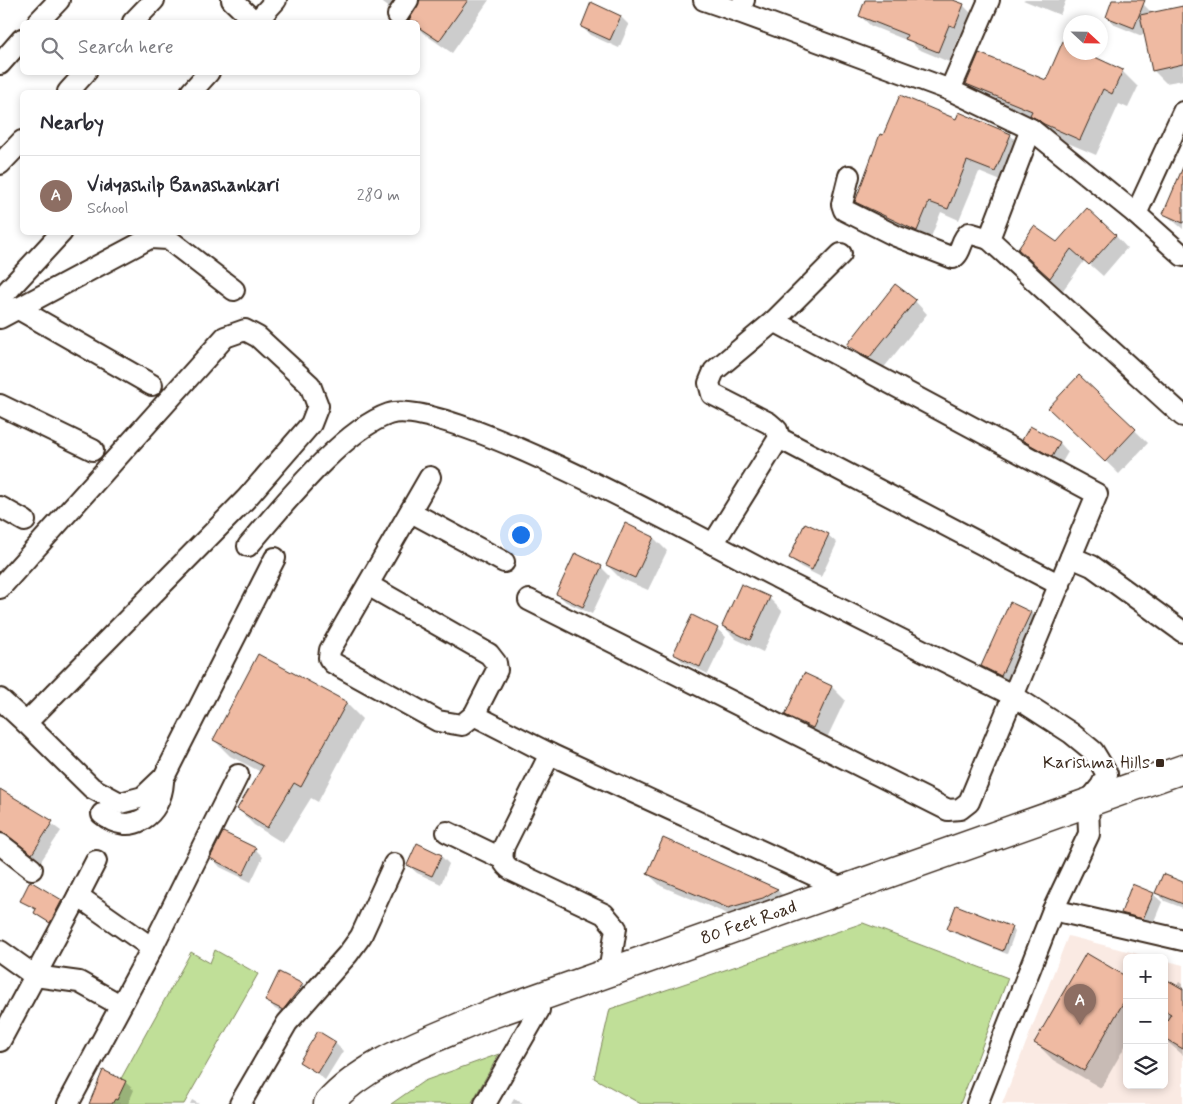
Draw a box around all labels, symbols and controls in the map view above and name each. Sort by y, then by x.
north arrow [1063,15,1108,60]
search box [20,20,420,75]
icon: search [38,34,66,62]
text: Search here [78,35,174,60]
text: Nearby [40,109,104,137]
text: Vidyashilp Banashankari [87,173,279,198]
text: A [51,185,61,206]
text: 280 m [357,185,400,206]
text: School [87,198,128,219]
your location [508,522,534,548]
place label: Karishma Hills [1043,751,1150,775]
marker: Karishma Hills [1154,757,1166,769]
street label: 80 Feet Road [697,895,800,951]
map controls [1123,954,1168,1089]
button: + [1123,954,1168,999]
pin: A [1064,984,1096,1025]
button: − [1123,999,1168,1044]
button: layers [1123,1044,1168,1089]

